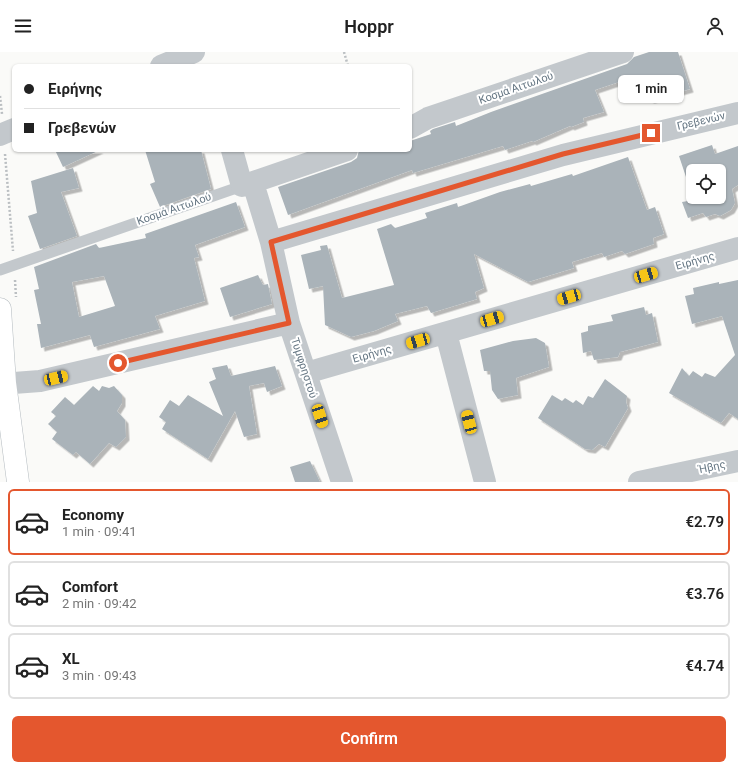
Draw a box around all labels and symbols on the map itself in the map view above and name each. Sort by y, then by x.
street label: Κοσμά Αιτωλού [477,69,555,107]
callout: 1 min [618,75,684,103]
street label: Γρεβενών [676,109,727,133]
route end [642,124,660,142]
street label: Κοσμά Αιτωλού [135,190,213,228]
street label: Ειρήνης [674,249,716,273]
car [633,266,659,284]
car [556,288,582,306]
car [479,310,505,328]
car [405,332,431,350]
street label: Τυμφρηστού [288,336,320,400]
street label: Ειρήνης [351,342,393,366]
route start [109,354,127,372]
car [43,369,69,387]
car [311,403,329,429]
car [460,409,478,435]
street label: Ήβης [696,458,727,476]

